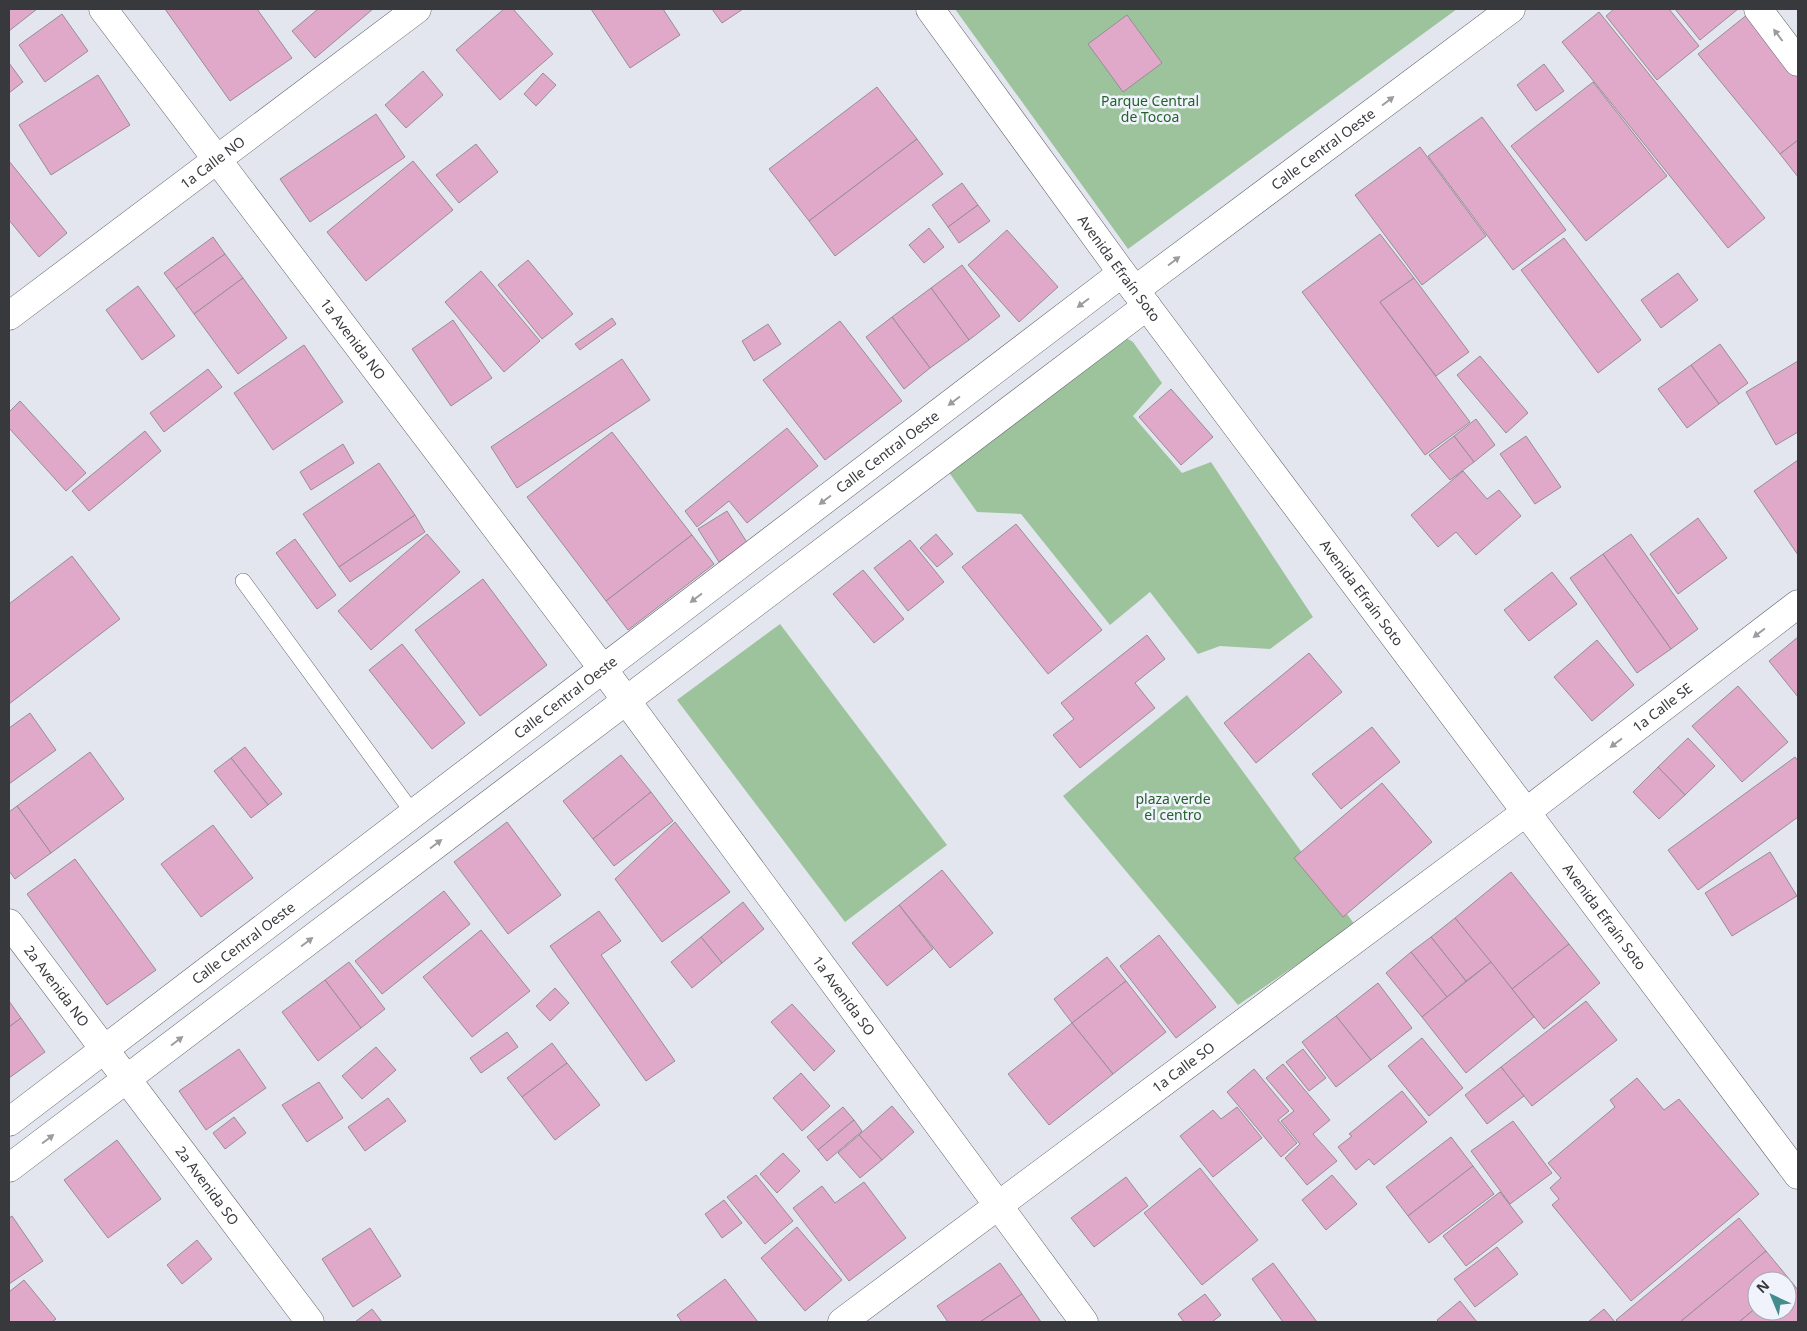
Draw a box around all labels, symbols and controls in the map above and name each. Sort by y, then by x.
one-way arrow [1773,28,1783,42]
park label: Parque Central de Tocoa [1101,91,1199,126]
one-way arrow [1381,95,1394,106]
street label: Calle Central Oeste [1267,104,1379,194]
street label: 1a Calle NO [176,132,249,193]
street label: Avenida Efraín Soto [1074,211,1165,325]
one-way arrow [1167,256,1181,266]
street label: 1a Avenida NO [316,294,390,383]
one-way arrow [1077,297,1090,308]
one-way arrow [947,396,961,406]
street label: Calle Central Oeste [832,406,943,497]
one-way arrow [819,494,832,505]
street label: Avenida Efraín Soto [1316,536,1408,649]
one-way arrow [689,593,703,603]
one-way arrow [1753,628,1766,639]
street label: Calle Central Oeste [510,651,621,743]
street label: 1a Calle SE [1628,678,1696,736]
one-way arrow [1610,737,1623,748]
park label: plaza verde el centro [1135,789,1211,824]
one-way arrow [429,839,442,850]
street label: Avenida Efraín Soto [1559,860,1651,973]
street label: Calle Central Oeste [188,897,299,988]
one-way arrow [300,937,313,948]
street label: 2a Avenida NO [20,941,94,1030]
street label: 1a Avenida SO [809,952,880,1039]
one-way arrow [170,1035,183,1046]
street label: 1a Calle SO [1148,1037,1218,1097]
one-way arrow [41,1133,54,1144]
street label: 2a Avenida SO [171,1142,244,1229]
north arrow [1747,1271,1797,1321]
text: N [1752,1275,1773,1297]

